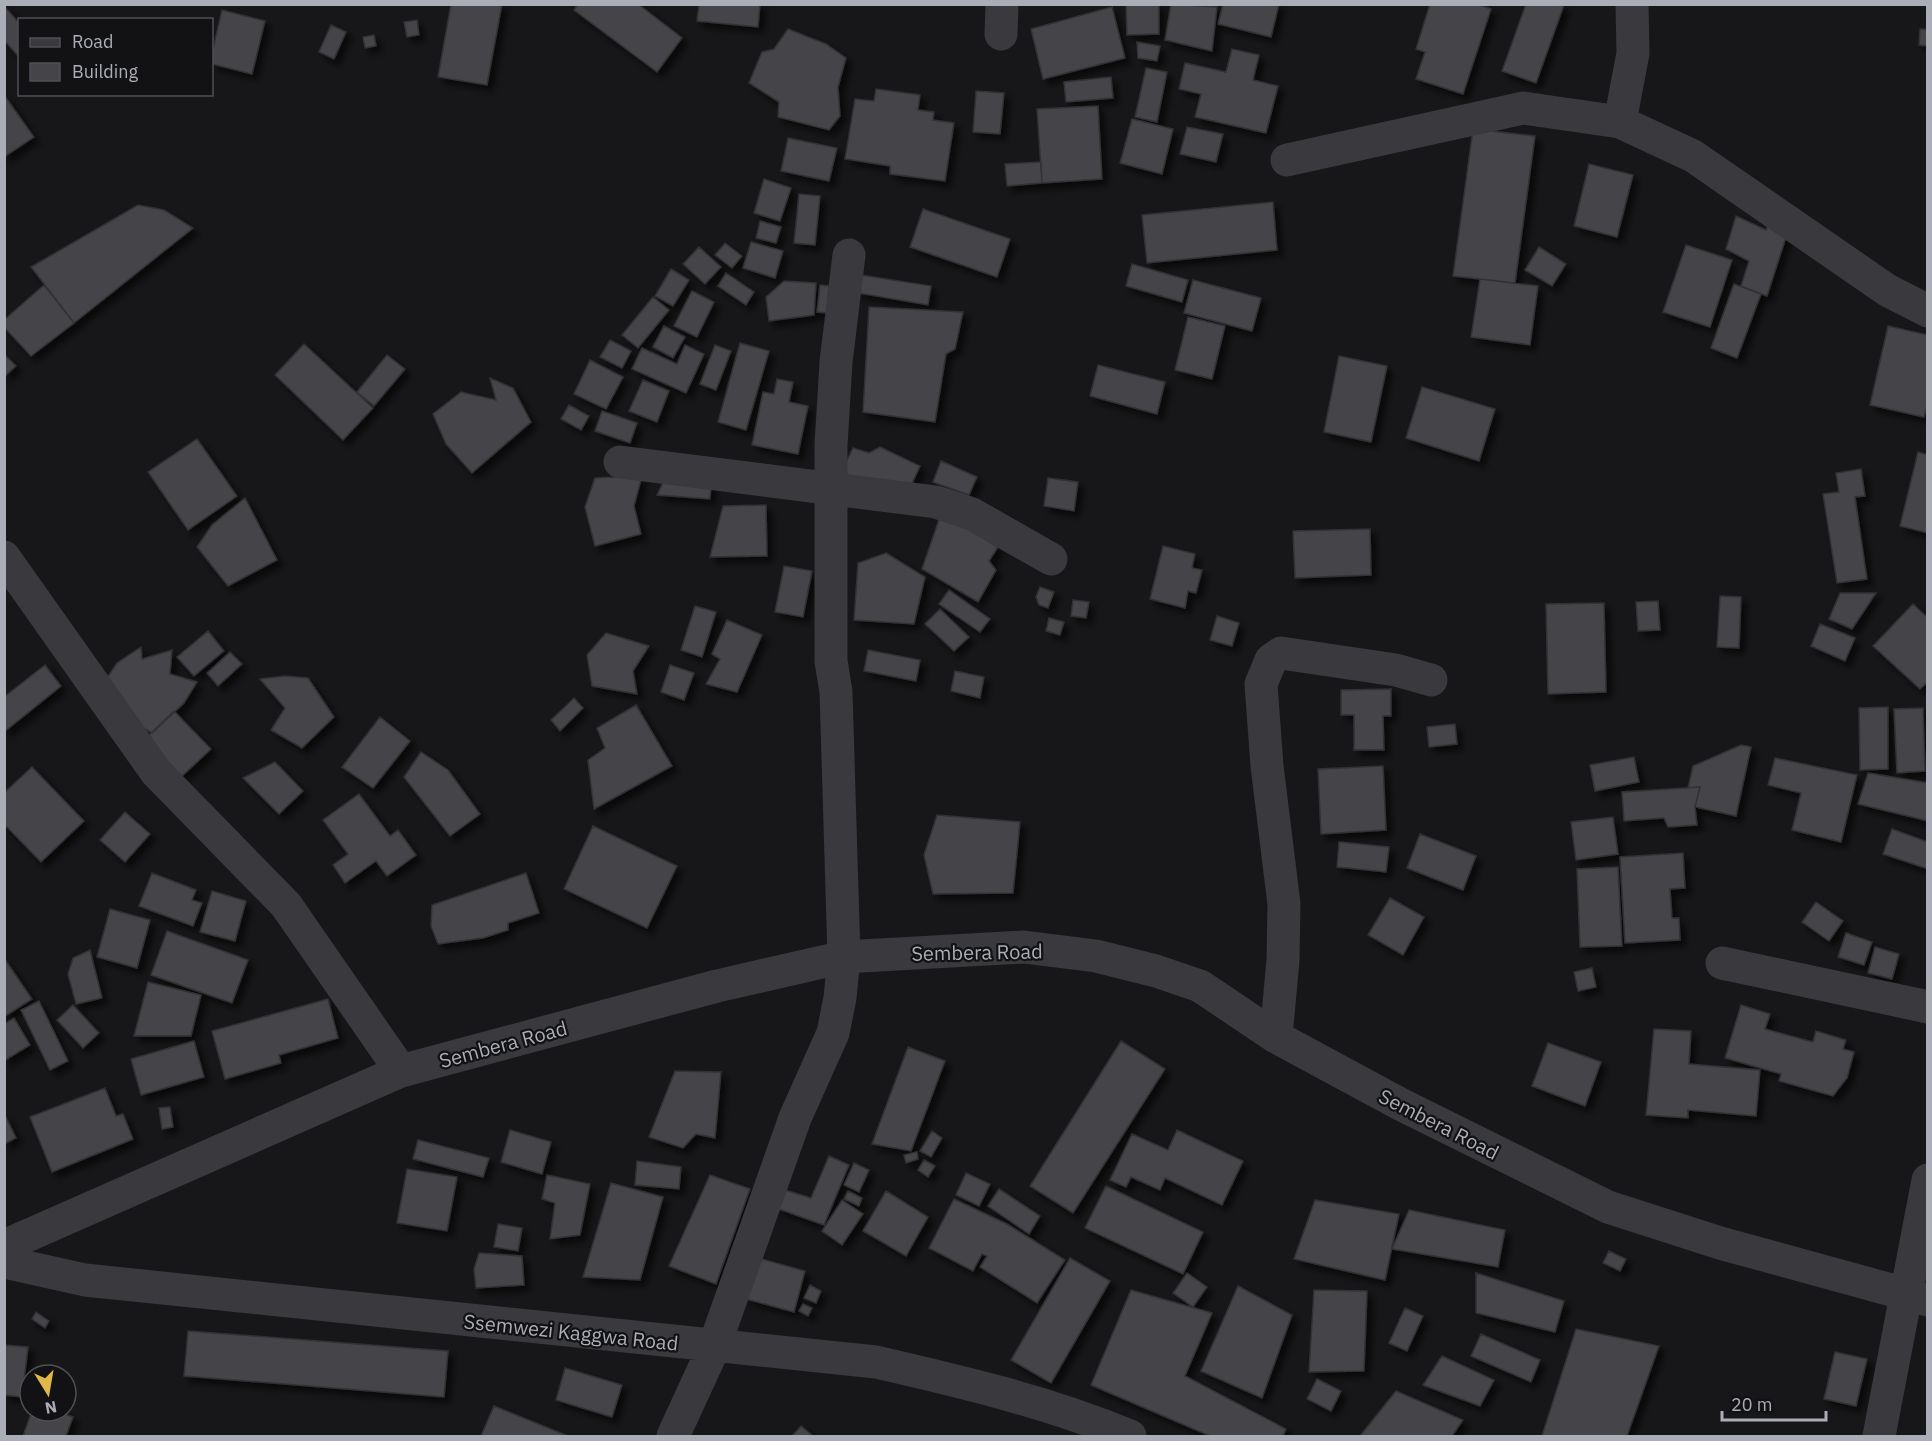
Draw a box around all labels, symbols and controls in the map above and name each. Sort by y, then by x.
legend [18,18,213,96]
text: Road [72,30,113,53]
text: Building [72,60,139,83]
street label: Sembera Road [911,937,1043,967]
street label: Sembera Road [436,1014,570,1074]
street label: Sembera Road [1374,1082,1504,1166]
street label: Ssemwezi Kaggwa Road [462,1307,680,1357]
north arrow [18,1363,78,1423]
scale bar [1722,1384,1826,1422]
text: 20 m [1731,1393,1773,1416]
text: N [43,1397,58,1419]

